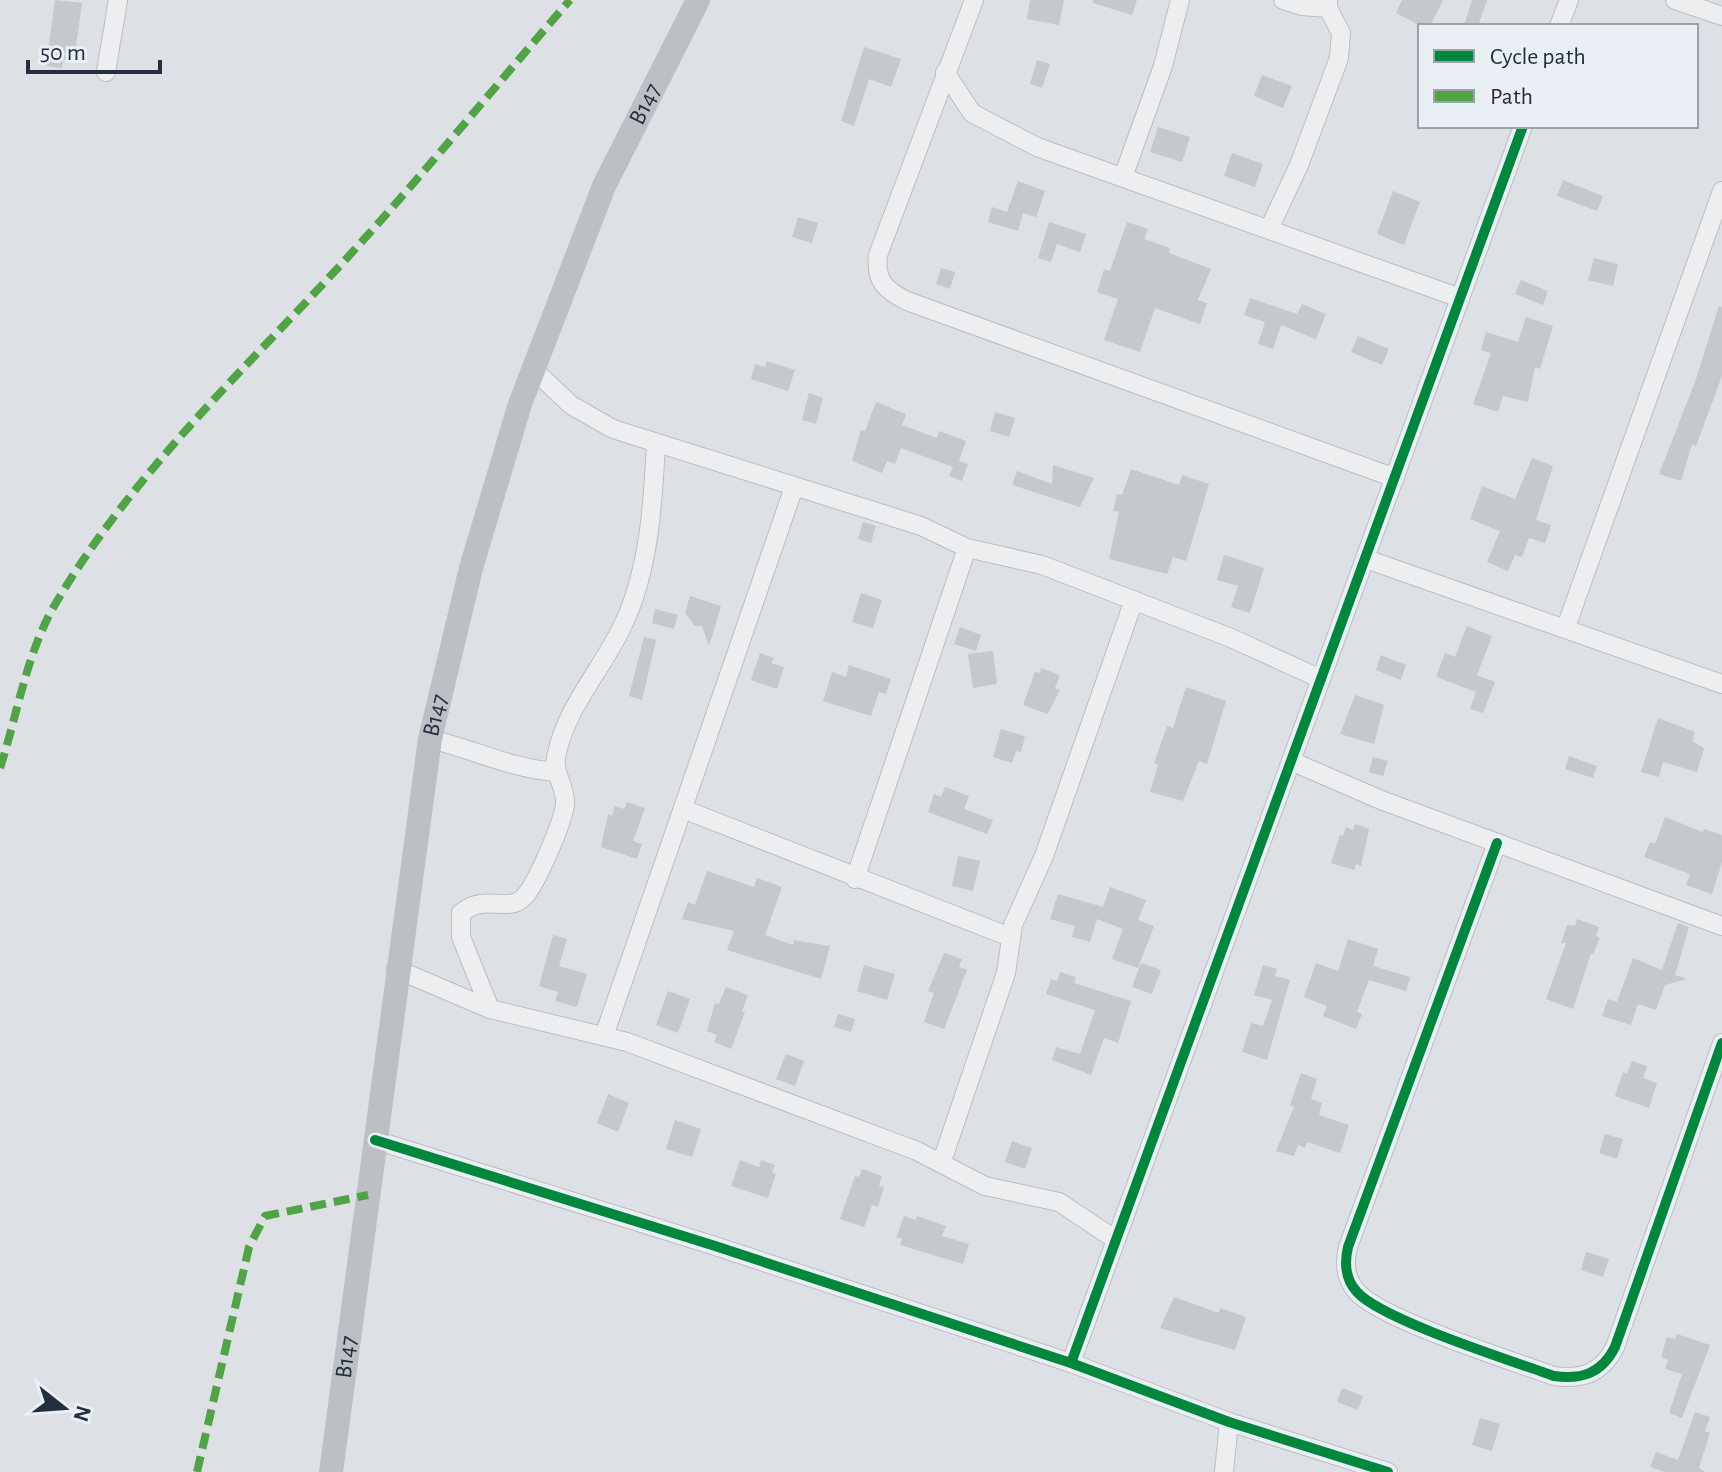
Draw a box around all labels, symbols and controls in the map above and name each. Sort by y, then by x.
scale bar [28,24,160,74]
legend [1418,24,1698,128]
text: 50 m [40,41,86,65]
text: Cycle path [1490,45,1586,69]
street label: B147 [625,80,666,129]
text: Path [1490,85,1533,109]
street label: B147 [419,692,452,739]
street label: B147 [332,1334,361,1380]
north arrow [24,1368,104,1448]
text: N [69,1403,95,1424]

